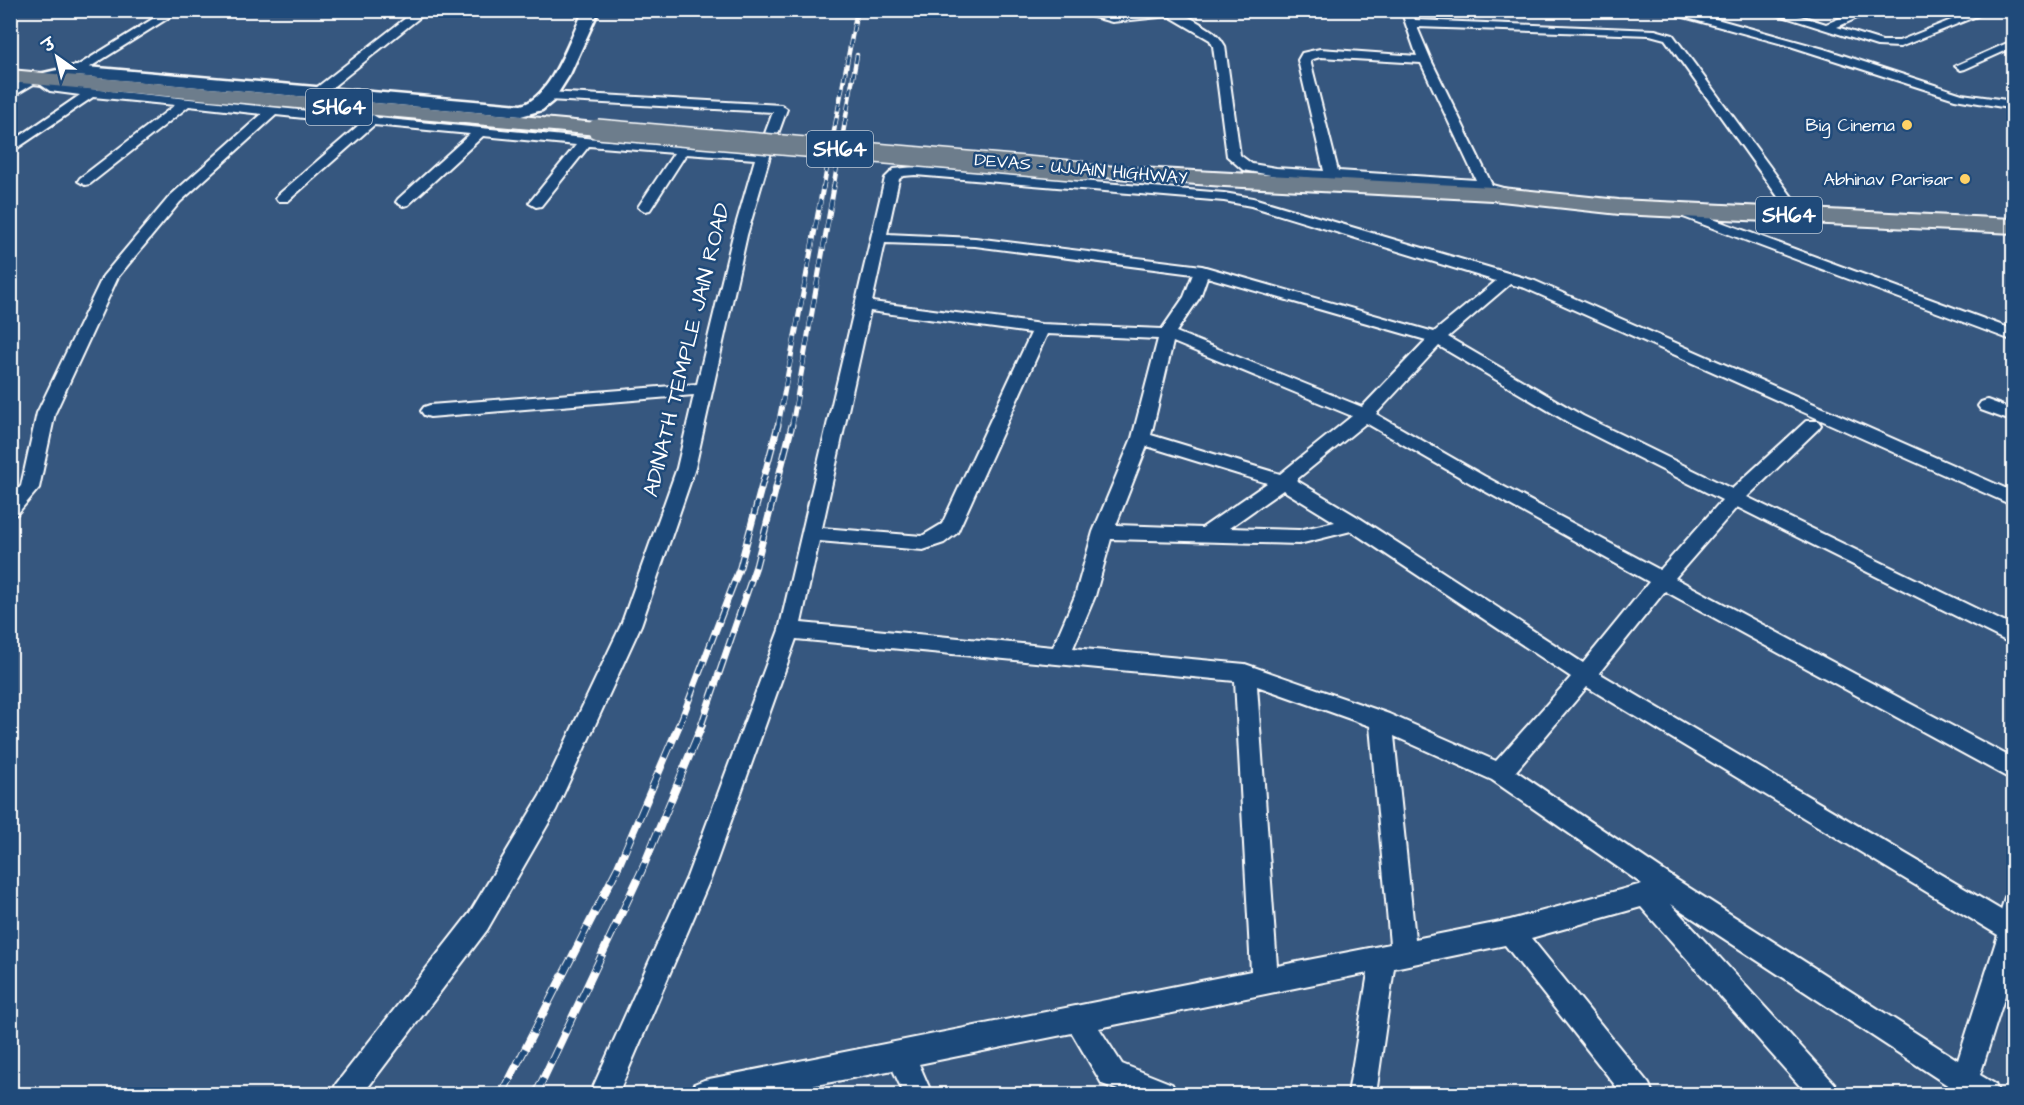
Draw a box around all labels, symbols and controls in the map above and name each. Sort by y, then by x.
north arrow [27,27,87,87]
text: उ [37,33,61,59]
road number: SH64 [306,89,372,125]
place label: Big Cinema [1806,113,1895,139]
marker: Big Cinema [1900,118,1914,132]
road number: SH64 [807,131,873,167]
street label: DEVAS - UJJAIN HIGHWAY [973,147,1189,191]
place label: Abhinav Parisar [1824,167,1953,192]
marker: Abhinav Parisar [1958,172,1972,186]
road number: SH64 [1756,197,1822,233]
street label: ADINATH TEMPLE JAIN ROAD [635,200,739,500]

